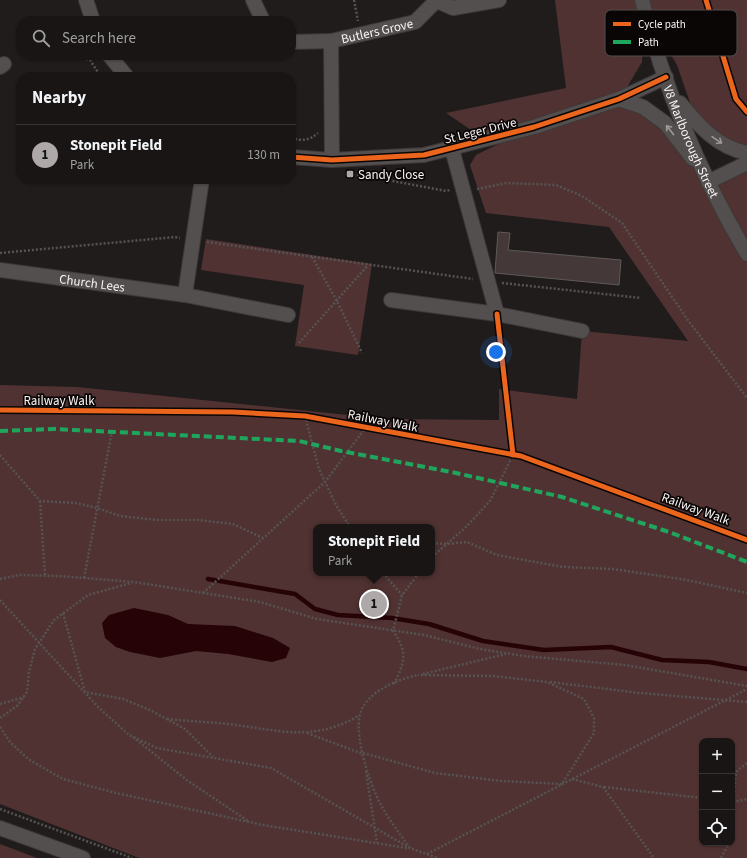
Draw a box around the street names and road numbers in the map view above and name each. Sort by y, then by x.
street label: Butlers Grove [339,15,415,48]
street label: V8 Marlborough Street [659,83,723,202]
street label: St Leger Drive [442,113,518,149]
street label: Church Lees [58,270,127,297]
street label: Railway Walk [23,392,95,410]
street label: Railway Walk [346,405,420,437]
street label: Railway Walk [659,488,733,530]

